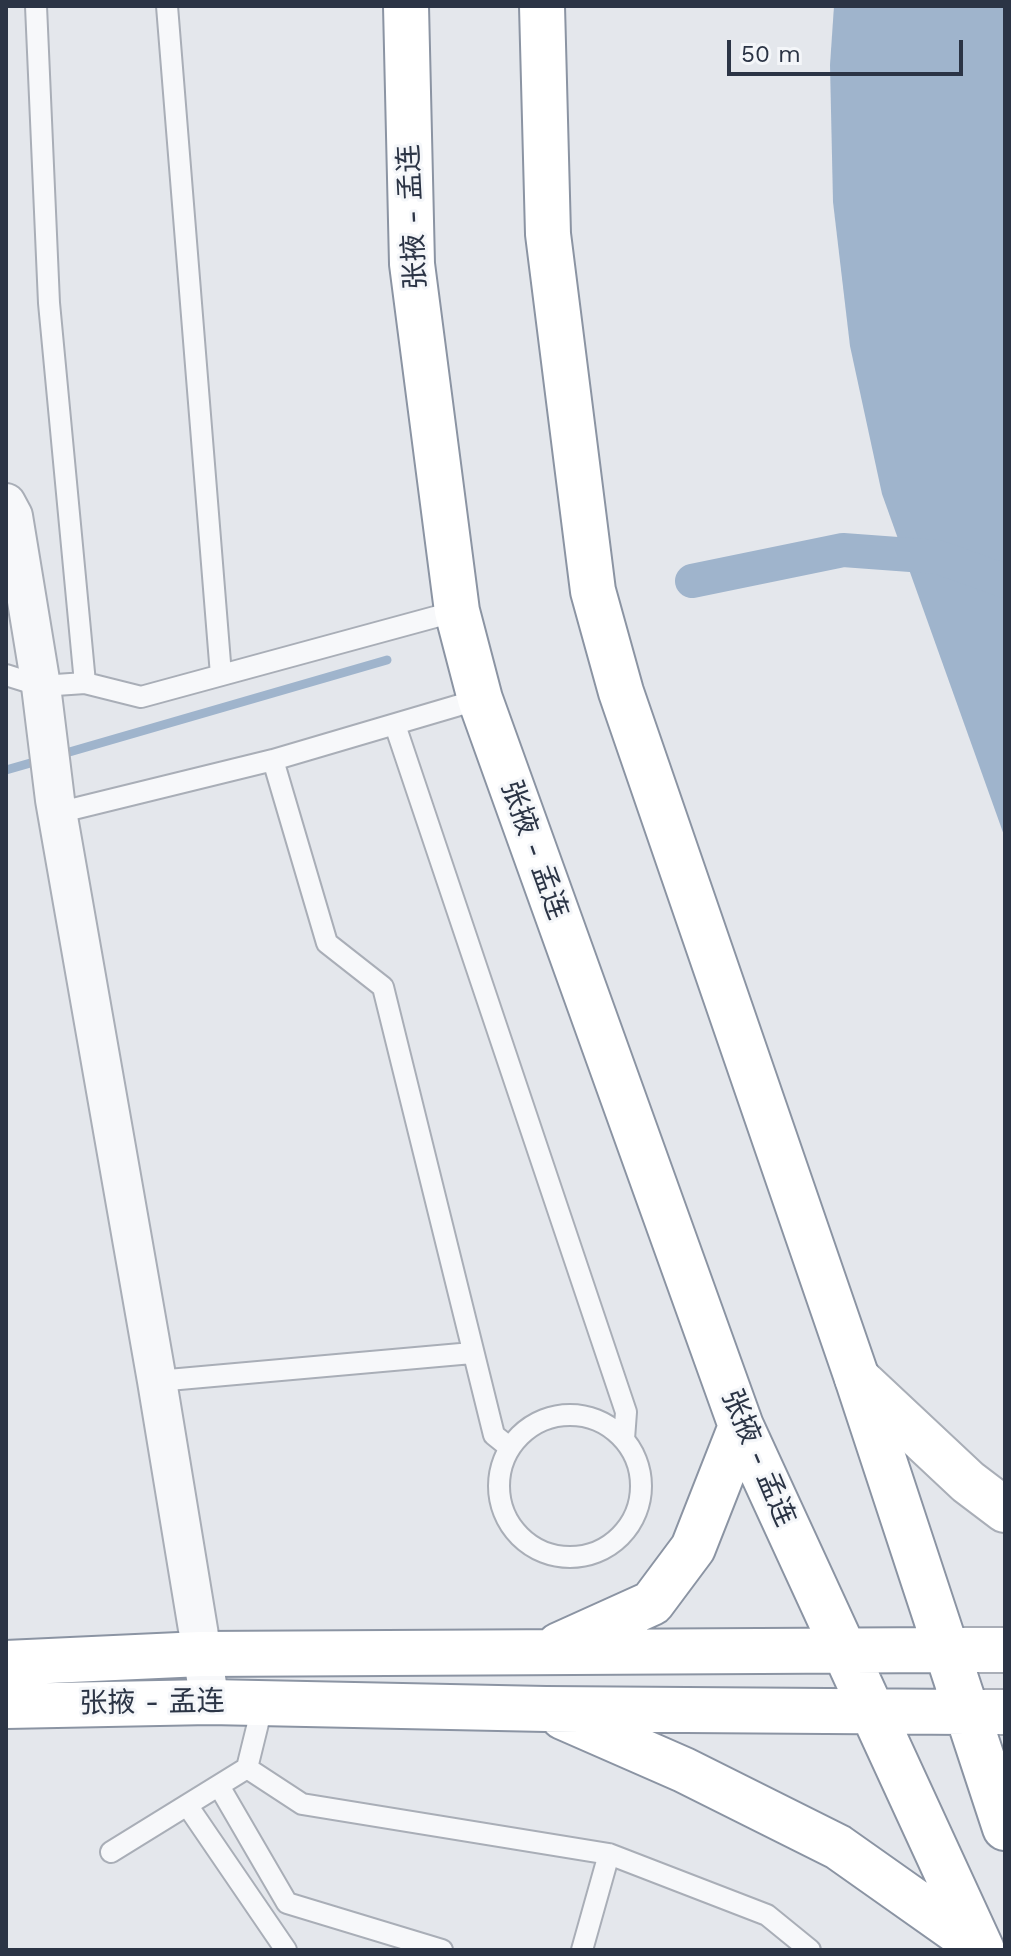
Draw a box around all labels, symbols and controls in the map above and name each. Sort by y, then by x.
scale bar [731,24,967,74]
text: 50 m [741,40,801,68]
street label: 张掖 - 孟连 [392,144,434,290]
street label: 张掖 - 孟连 [493,776,575,924]
street label: 张掖 - 孟连 [714,1385,802,1531]
street label: 张掖 - 孟连 [79,1685,225,1721]

